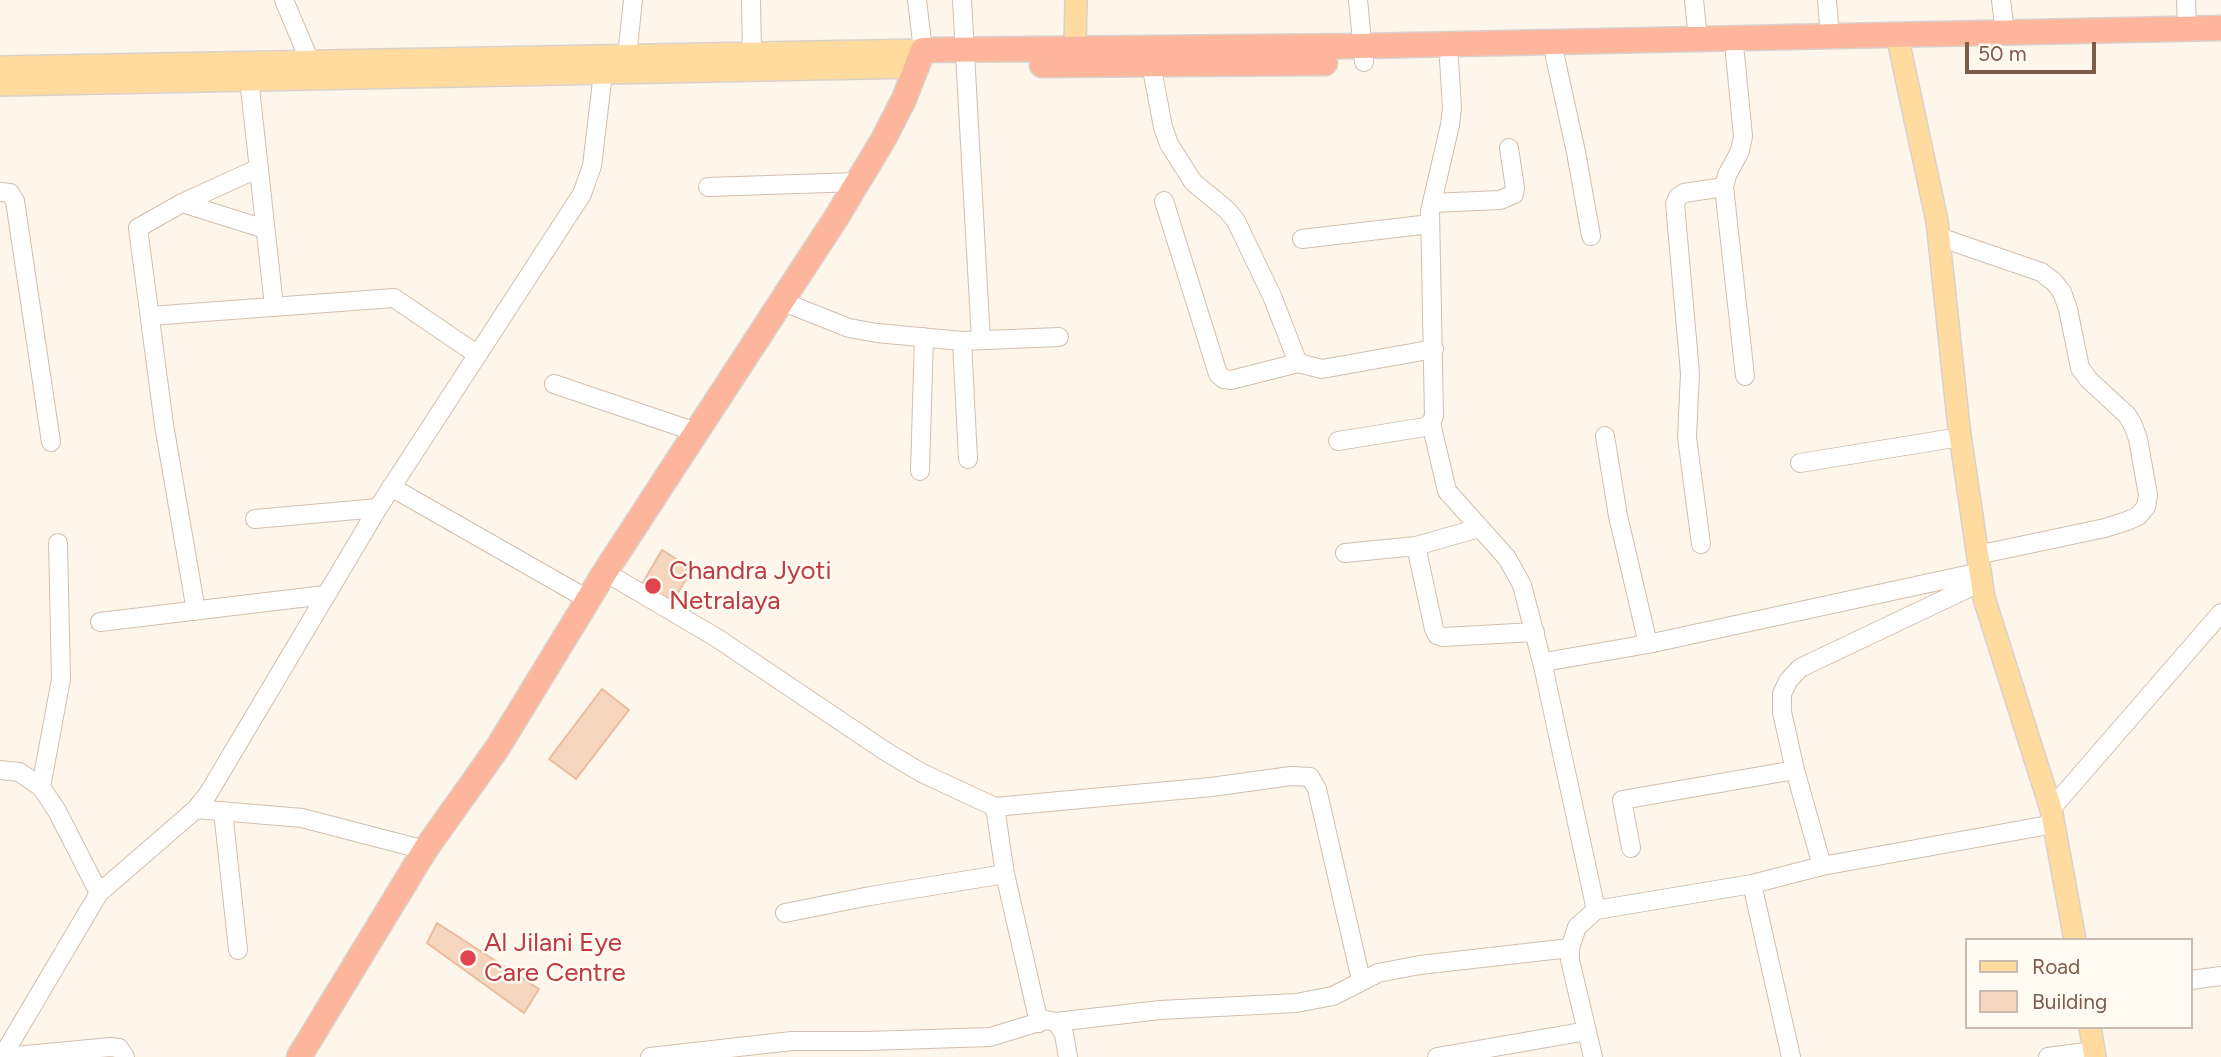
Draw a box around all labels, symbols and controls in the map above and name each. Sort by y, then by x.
scale bar [1969,28,2100,72]
text: 50 m [1978,41,2027,66]
place label: Chandra Jyoti Netralaya [669,555,831,616]
marker: Chandra Jyoti Netralaya [643,576,663,596]
place label: Al Jilani Eye Care Centre [484,927,626,988]
legend [1966,938,2193,1029]
marker: Al Jilani Eye Care Centre [458,948,478,968]
text: Road [2032,954,2080,979]
text: Building [2032,989,2107,1014]

